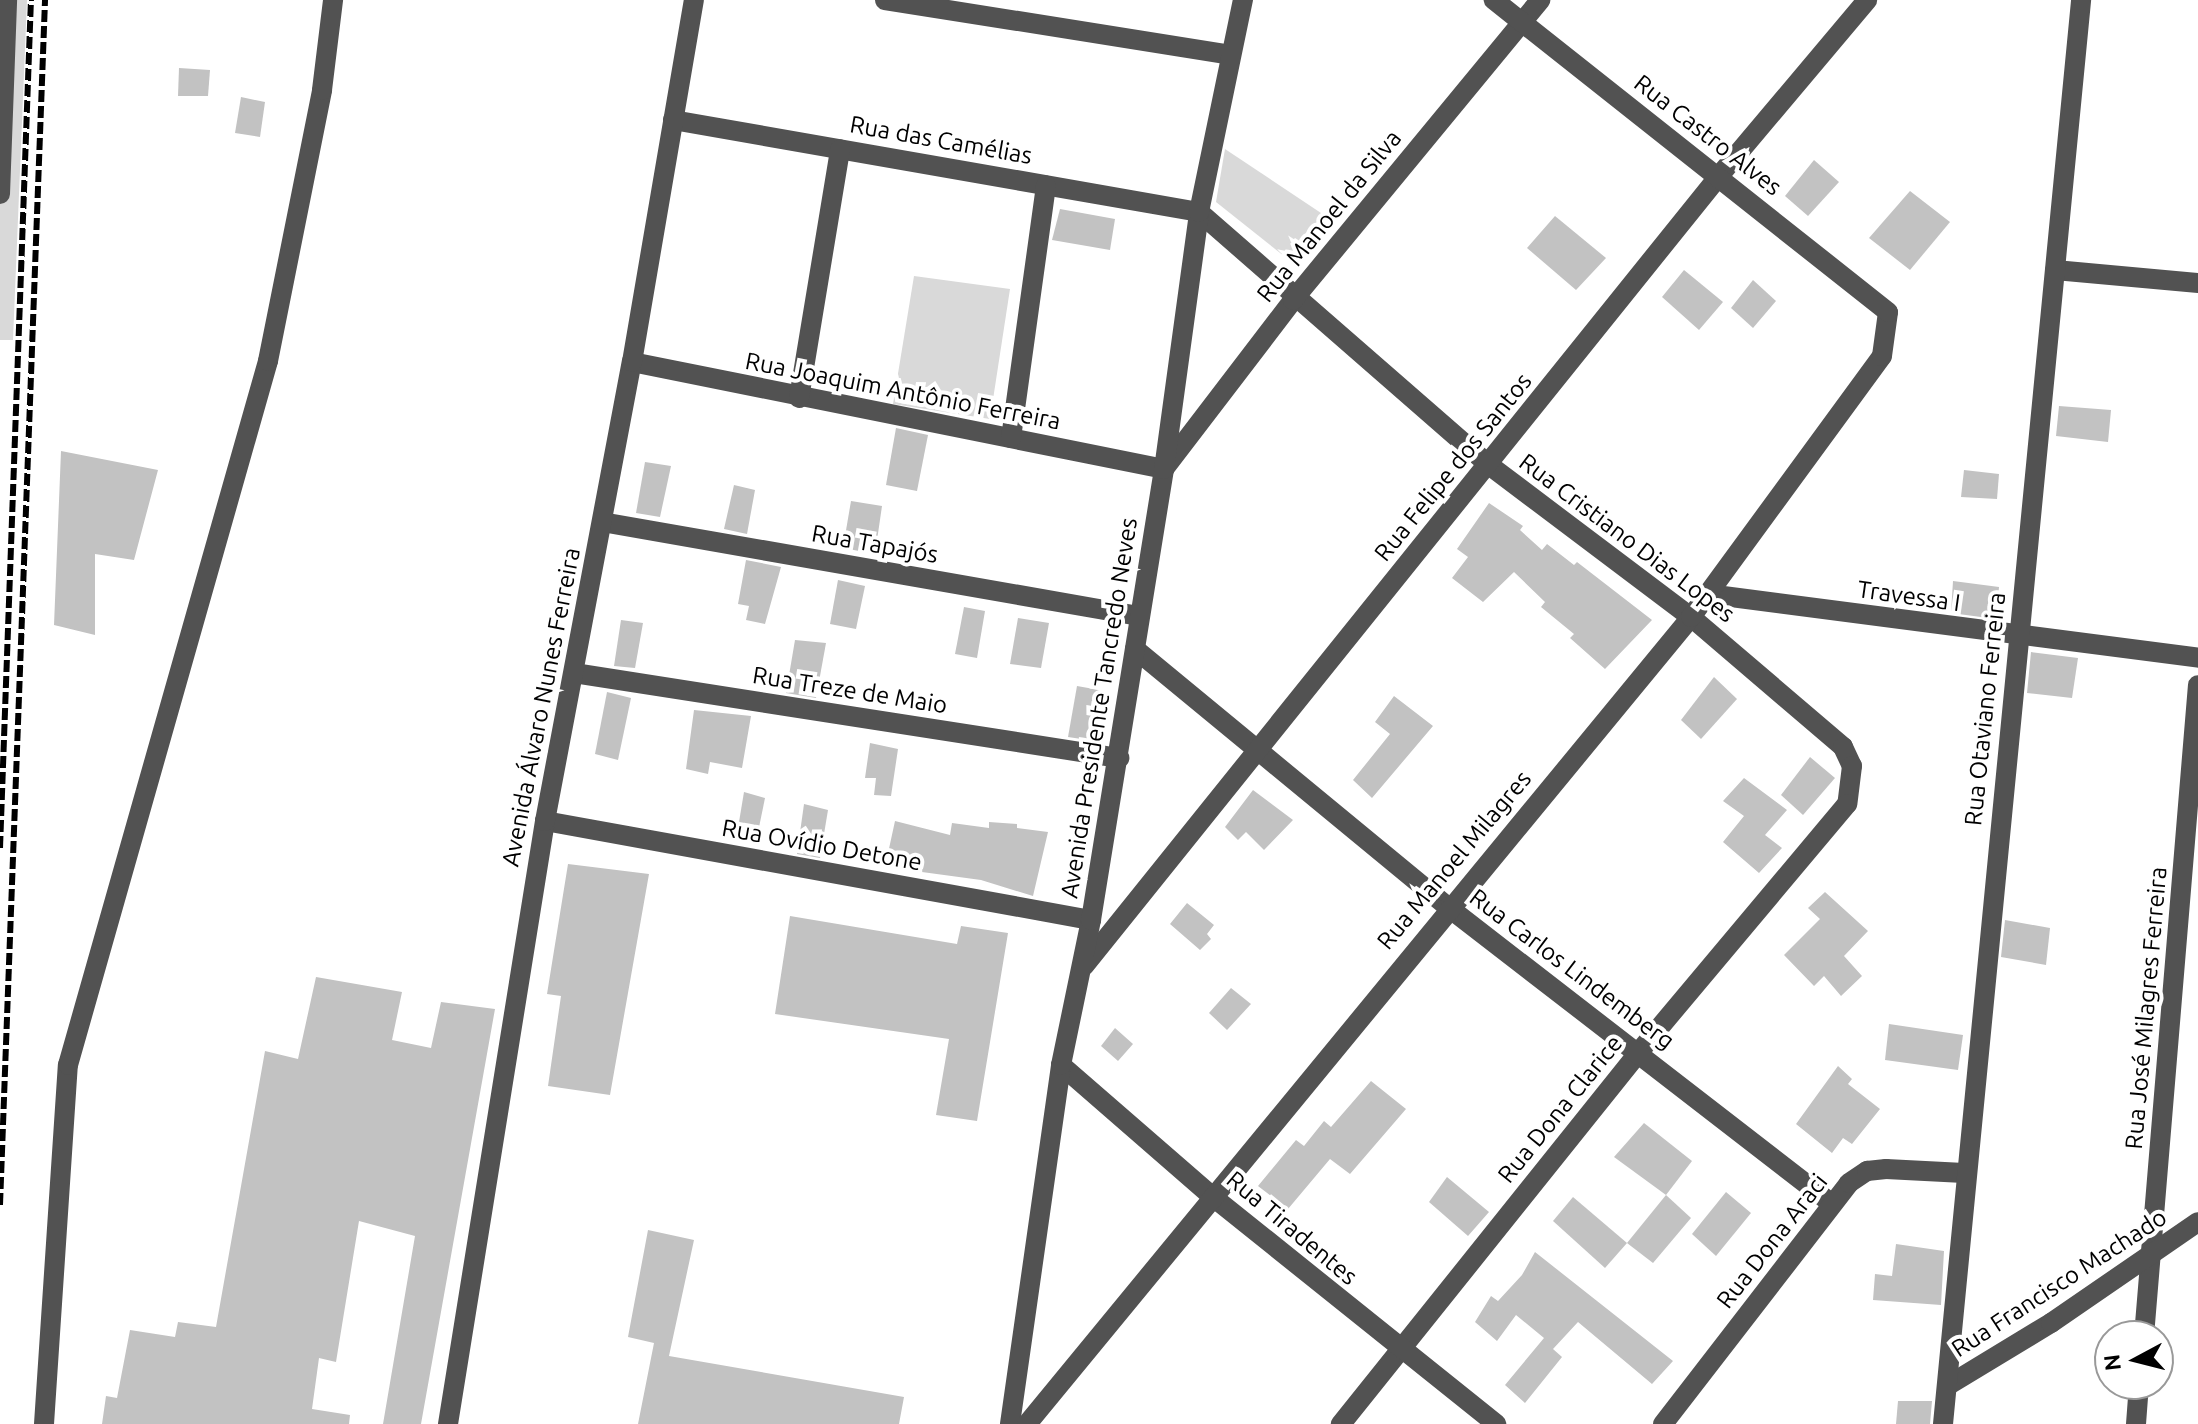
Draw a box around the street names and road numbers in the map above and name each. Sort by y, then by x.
street label: Rua Castro Alves [1629,68,1787,202]
street label: Rua das Camélias [848,110,1034,170]
street label: Rua Manoel da Silva [1251,124,1407,308]
street label: Rua Joaquim Antônio Ferreira [743,346,1063,436]
street label: Rua Felipe dos Santos [1368,367,1538,567]
street label: Rua Cristiano Dias Lopes [1514,448,1740,628]
street label: Avenida Presidente Tancredo Neves [1055,516,1143,900]
street label: Rua Tapajós [810,519,940,569]
street label: Avenida Álvaro Nunes Ferreira [496,545,586,869]
street label: Travessa I [1856,575,1962,617]
street label: Rua Otaviano Ferreira [1958,591,2012,827]
street label: Rua Treze de Maio [751,660,949,720]
street label: Rua Manoel Milagres [1371,765,1537,955]
street label: Rua Ovídio Detone [720,813,924,877]
street label: Rua José Milagres Ferreira [2119,866,2173,1150]
street label: Rua Carlos Lindemberg [1464,883,1680,1055]
street label: Rua Dona Clarice [1492,1029,1628,1189]
street label: Rua Tiradentes [1221,1165,1363,1291]
street label: Rua Dona Araci [1710,1168,1834,1314]
street label: Rua Francisco Machado [1946,1203,2172,1363]

